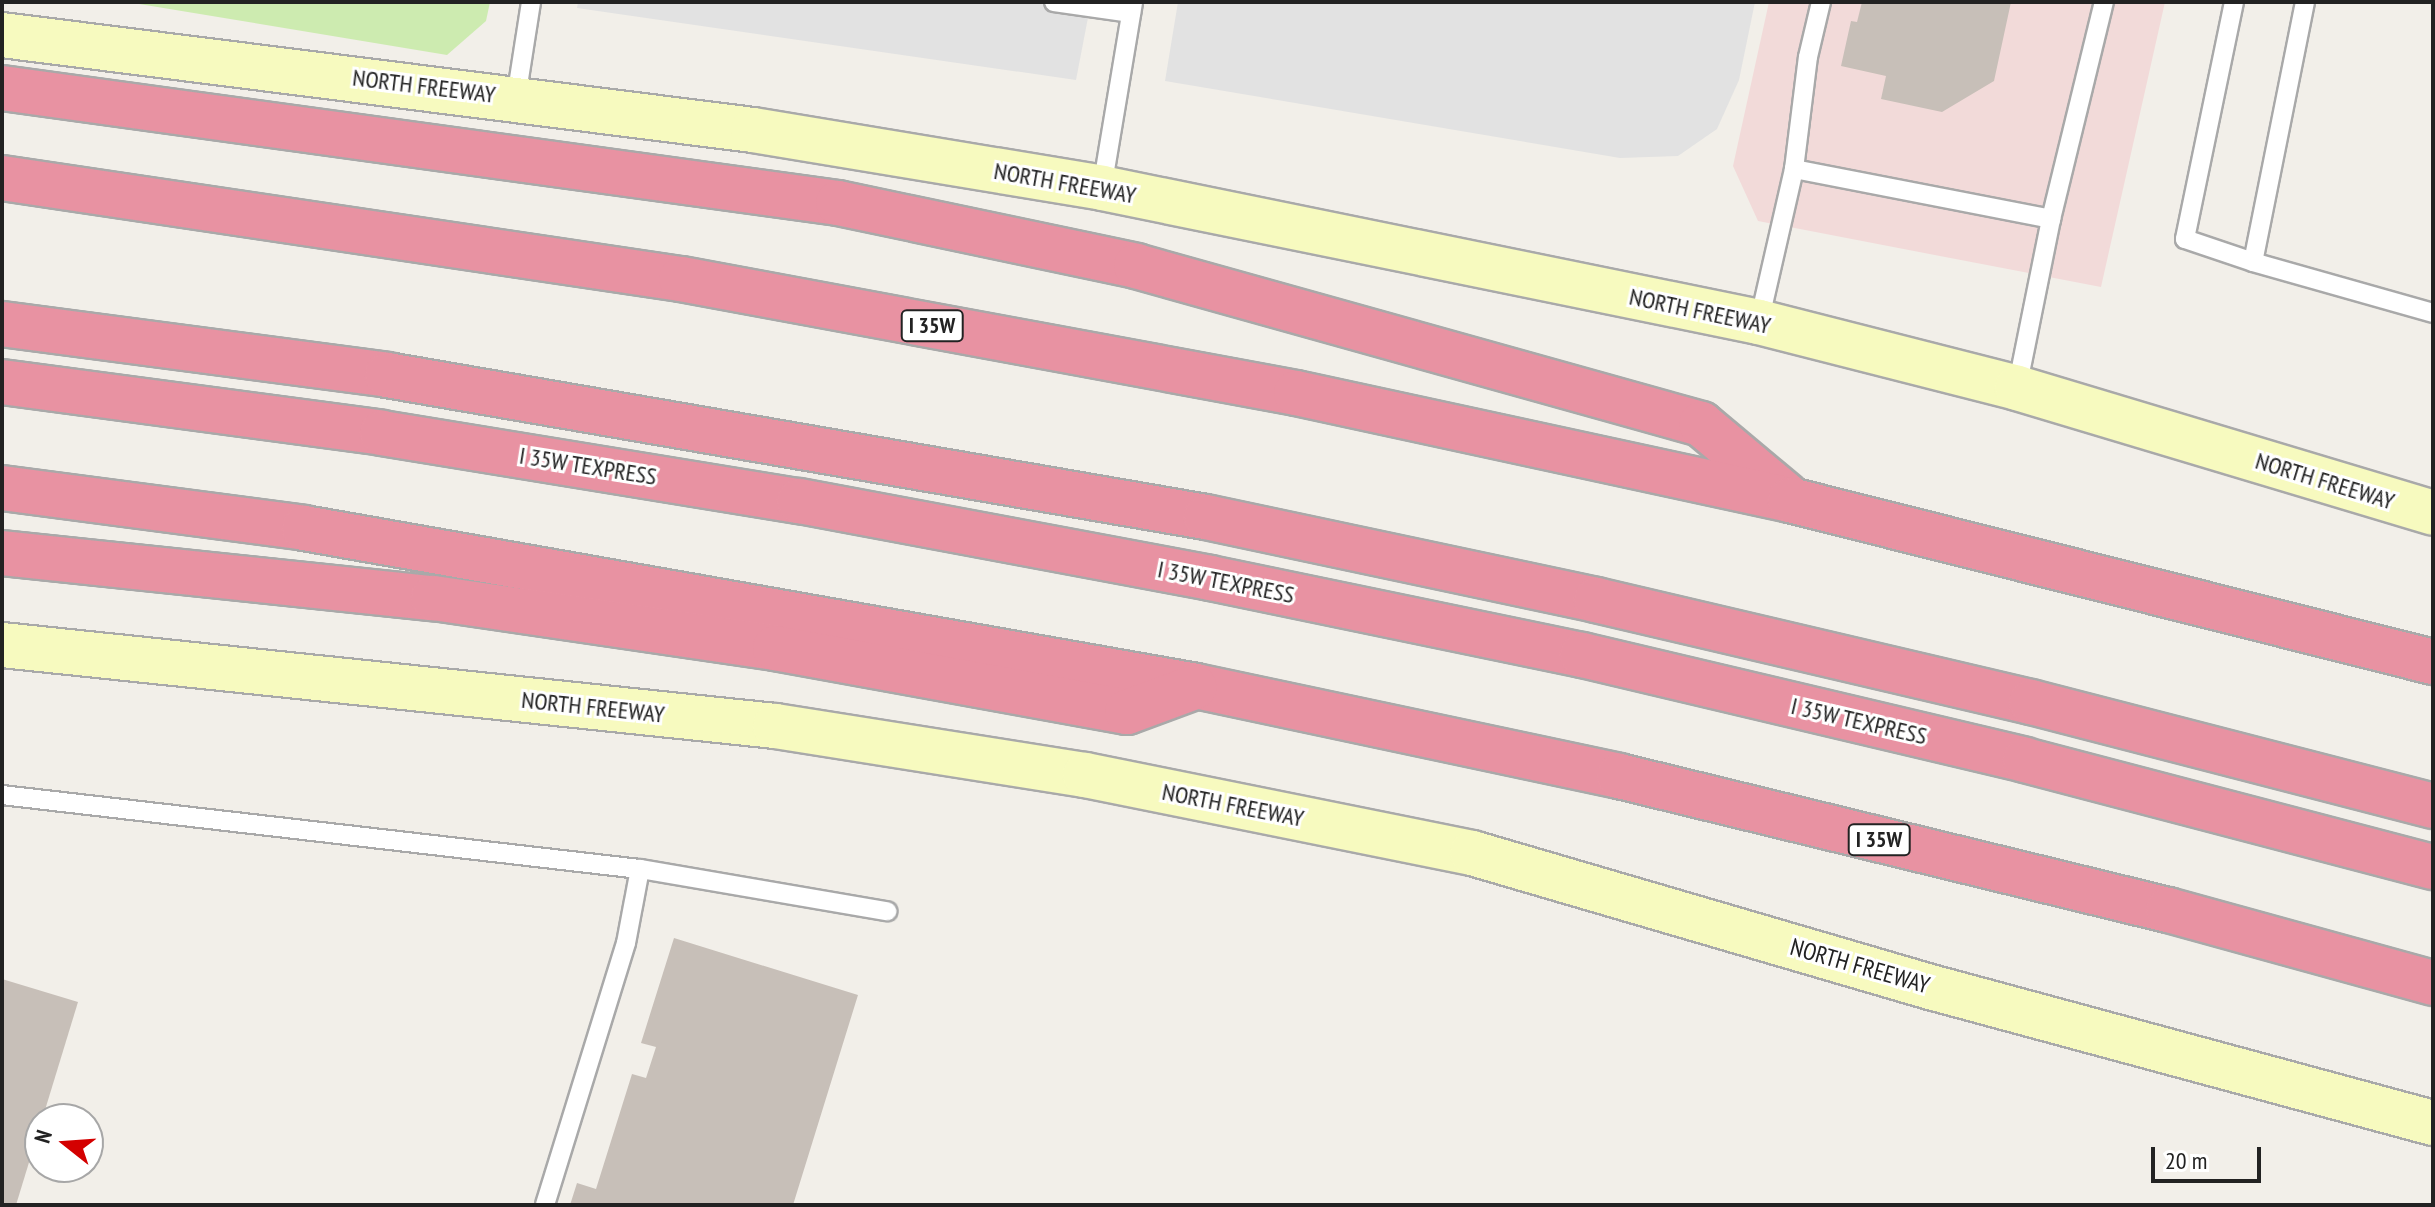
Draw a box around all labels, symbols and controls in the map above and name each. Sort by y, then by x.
street label: NORTH FREEWAY [351,63,497,109]
street label: NORTH FREEWAY [992,156,1138,210]
street label: NORTH FREEWAY [1627,282,1773,340]
road number: I 35W [900,308,964,344]
street label: I 35W TEXPRESS [517,441,659,491]
street label: NORTH FREEWAY [2252,446,2398,516]
street label: I 35W TEXPRESS [1155,555,1297,609]
street label: NORTH FREEWAY [520,685,666,729]
street label: I 35W TEXPRESS [1788,691,1930,751]
street label: NORTH FREEWAY [1160,777,1306,833]
road number: I 35W [1847,822,1911,858]
street label: NORTH FREEWAY [1787,932,1933,1000]
north arrow [24,1103,104,1183]
text: N [28,1127,58,1146]
scale bar [2155,1131,2265,1181]
text: 20 m [2165,1145,2207,1176]

